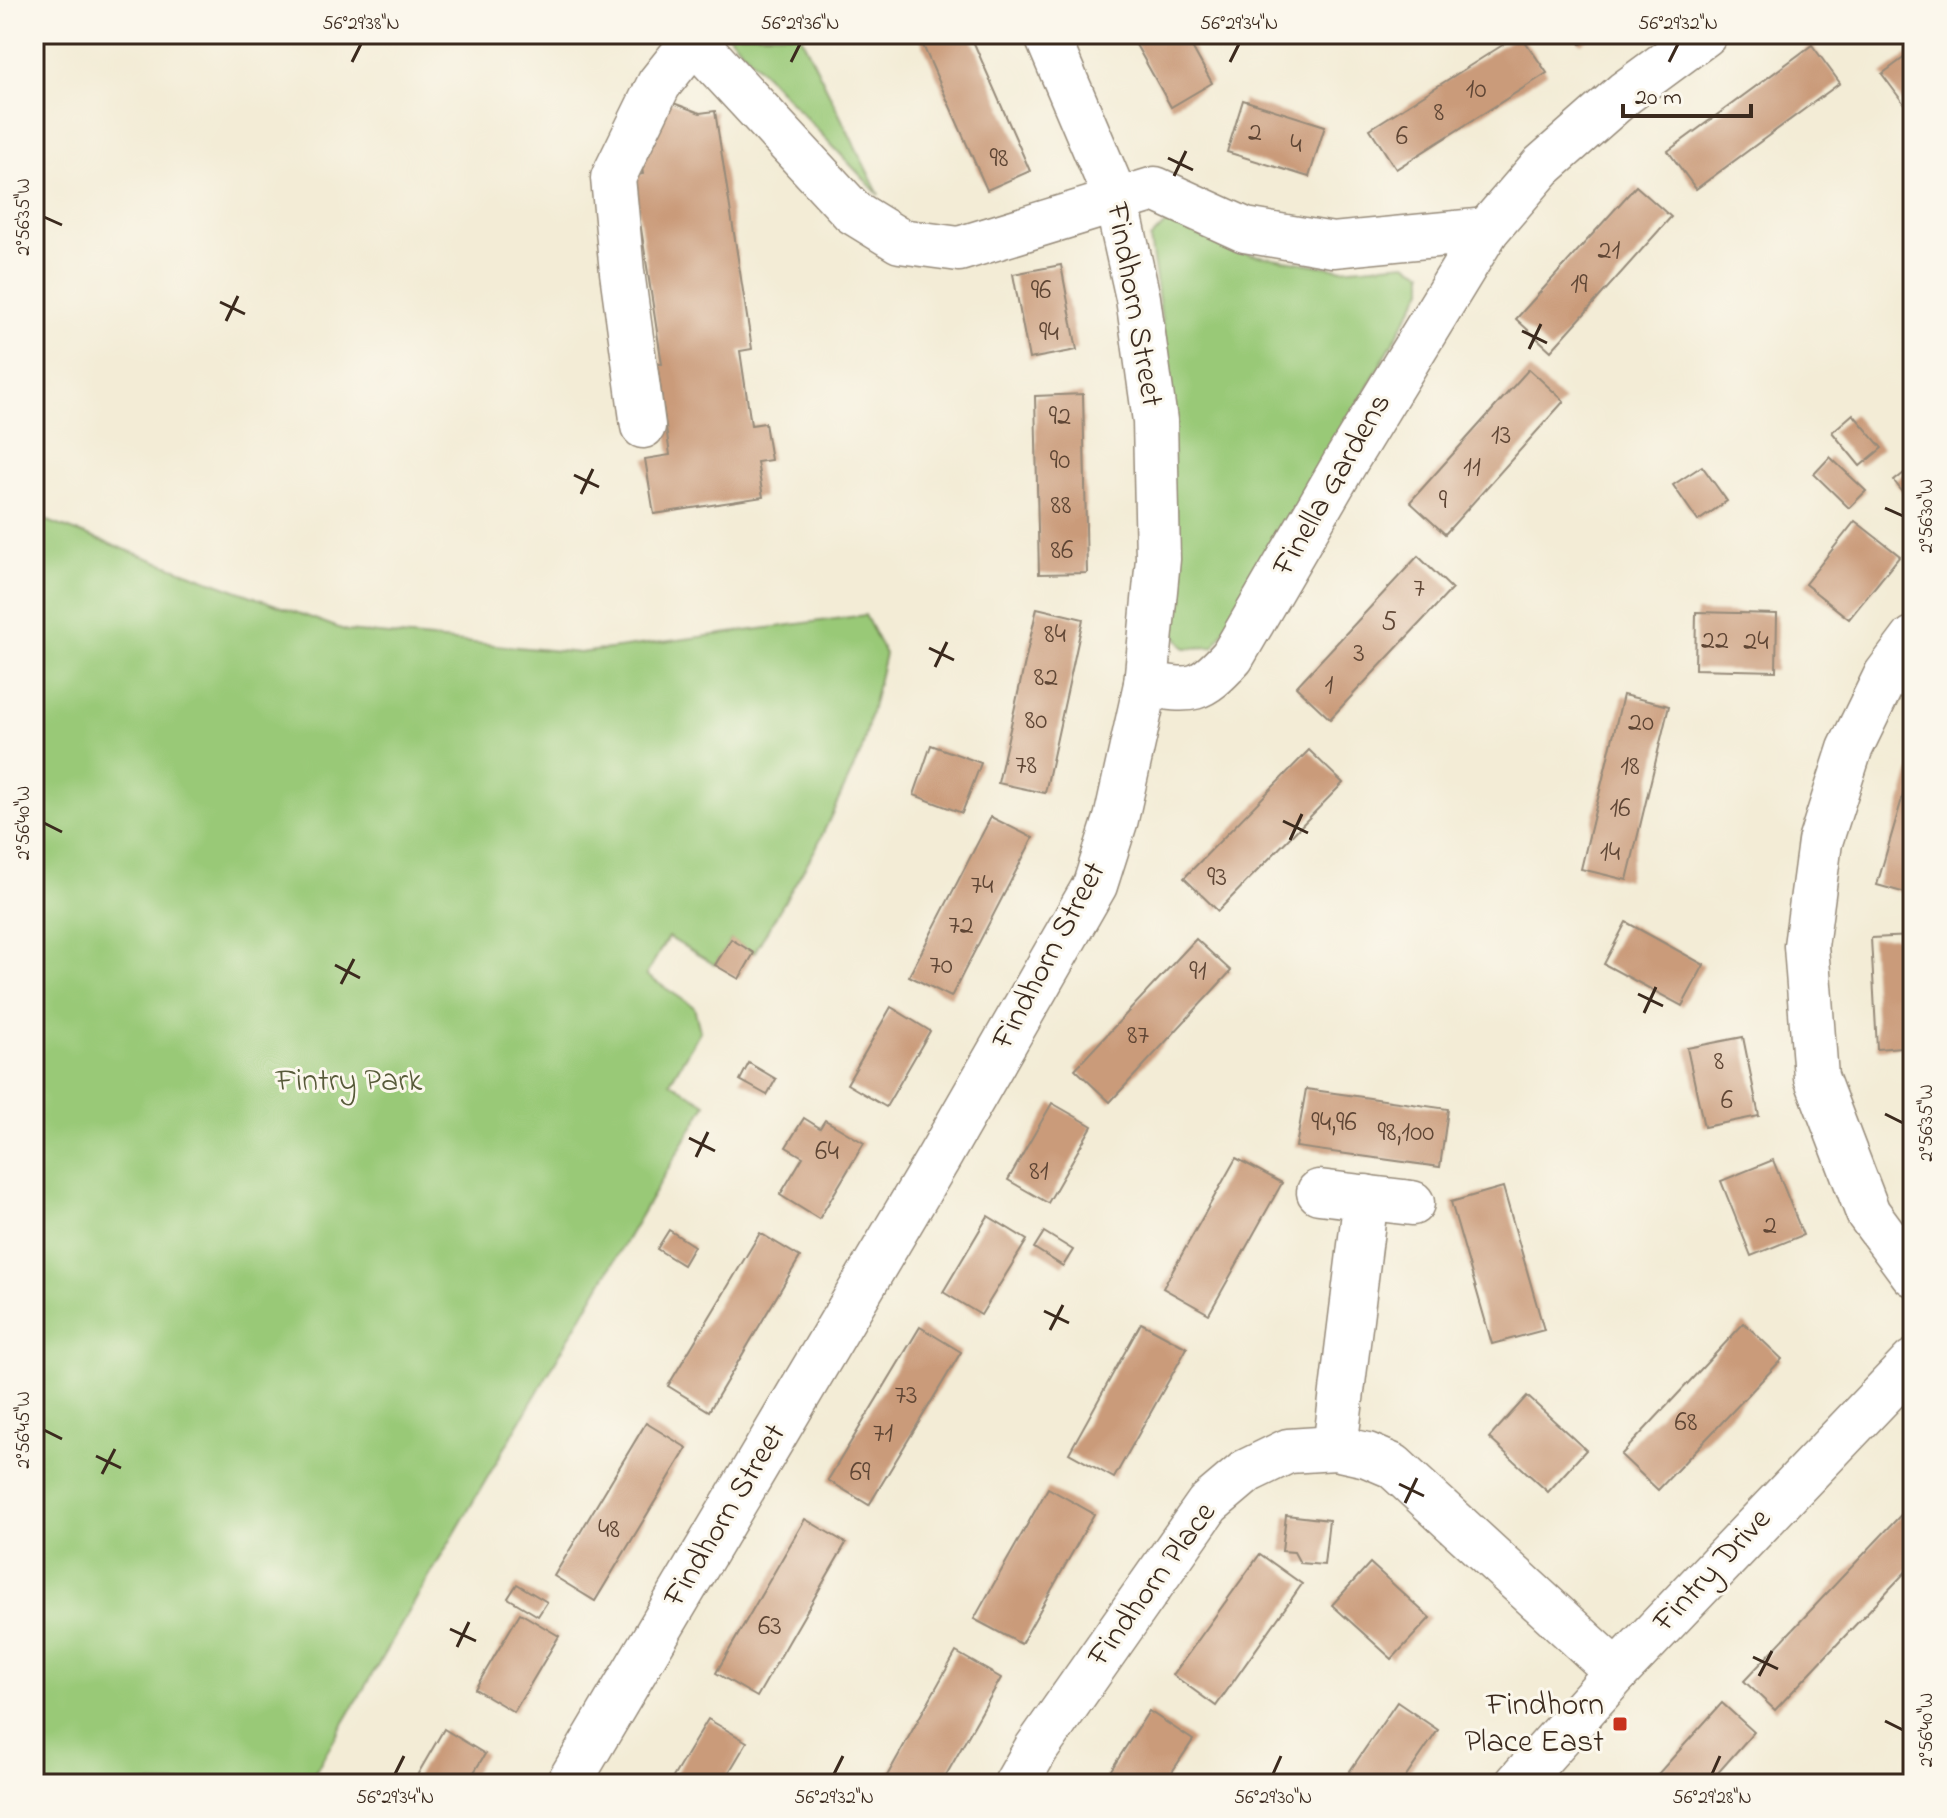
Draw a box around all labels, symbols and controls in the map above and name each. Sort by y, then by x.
text: 56°29'38"N [322,10,400,39]
text: 56°29'36"N [761,10,839,39]
text: 56°29'34"N [1200,10,1278,39]
text: 56°29'32"N [1638,10,1718,39]
scale bar [1623,68,1751,118]
house number: 10 [1465,70,1487,111]
text: 20 m [1635,81,1682,116]
house number: 8 [1434,93,1444,134]
house number: 2 [1248,113,1262,154]
house number: 6 [1396,117,1408,158]
house number: 4 [1290,125,1302,166]
house number: 98 [990,139,1008,180]
text: 2°56'35"W [10,178,39,256]
street label: Findhorn Street [1092,198,1174,411]
house number: 21 [1598,231,1621,272]
house number: 19 [1570,265,1588,306]
house number: 96 [1031,271,1051,312]
house number: 94 [1039,313,1059,354]
street label: Finella Gardens [1261,385,1404,586]
house number: 92 [1049,397,1071,438]
house number: 13 [1491,416,1511,457]
house number: 90 [1050,441,1070,482]
house number: 11 [1463,448,1481,489]
text: 2°56'30"W [1913,479,1942,553]
house number: 9 [1439,481,1448,522]
house number: 88 [1050,486,1072,527]
house number: 86 [1051,531,1073,572]
house number: 7 [1413,569,1425,610]
house number: 5 [1381,602,1397,643]
house number: 84 [1044,615,1066,656]
house number: 22 [1701,621,1729,662]
house number: 24 [1743,622,1769,663]
house number: 3 [1353,634,1365,675]
house number: 82 [1034,658,1058,699]
house number: 1 [1325,666,1334,707]
house number: 80 [1025,701,1047,742]
house number: 20 [1628,703,1654,744]
house number: 78 [1015,746,1037,787]
house number: 18 [1620,747,1640,788]
text: 2°56'40"W [10,786,39,860]
house number: 16 [1609,789,1631,830]
house number: 14 [1600,833,1621,874]
street label: Findhorn Street [980,854,1119,1059]
house number: 93 [1207,858,1227,899]
house number: 74 [970,866,994,907]
house number: 72 [948,906,974,947]
house number: 70 [929,946,953,987]
house number: 91 [1189,952,1207,993]
house number: 87 [1127,1016,1149,1057]
house number: 8 [1714,1042,1724,1083]
park label: Fintry Park [275,1059,423,1106]
house number: 6 [1721,1081,1733,1122]
text: 2°56'35"W [1913,1084,1942,1162]
house number: 94,96 [1311,1103,1357,1144]
house number: 98,100 [1378,1113,1434,1154]
house number: 64 [815,1132,839,1173]
house number: 81 [1029,1152,1049,1193]
house number: 2 [1763,1206,1777,1247]
house number: 73 [894,1376,918,1417]
text: 2°56'45"W [10,1391,39,1469]
house number: 68 [1675,1403,1697,1444]
house number: 71 [873,1414,893,1455]
street label: Findhorn Street [652,1415,799,1617]
house number: 69 [850,1453,871,1494]
street label: Findhorn Place [1076,1492,1229,1678]
street label: Fintry Drive [1642,1498,1784,1645]
house number: 48 [598,1510,620,1551]
house number: 63 [758,1607,782,1648]
place label: Findhorn Place East [1464,1683,1604,1767]
text: 2°56'40"W [1913,1693,1942,1767]
marker: Findhorn Place East [1611,1715,1629,1733]
text: 56°29'34"N [356,1784,434,1813]
text: 56°29'32"N [794,1784,874,1813]
text: 56°29'30"N [1234,1784,1312,1813]
text: 56°29'28"N [1672,1784,1752,1813]

